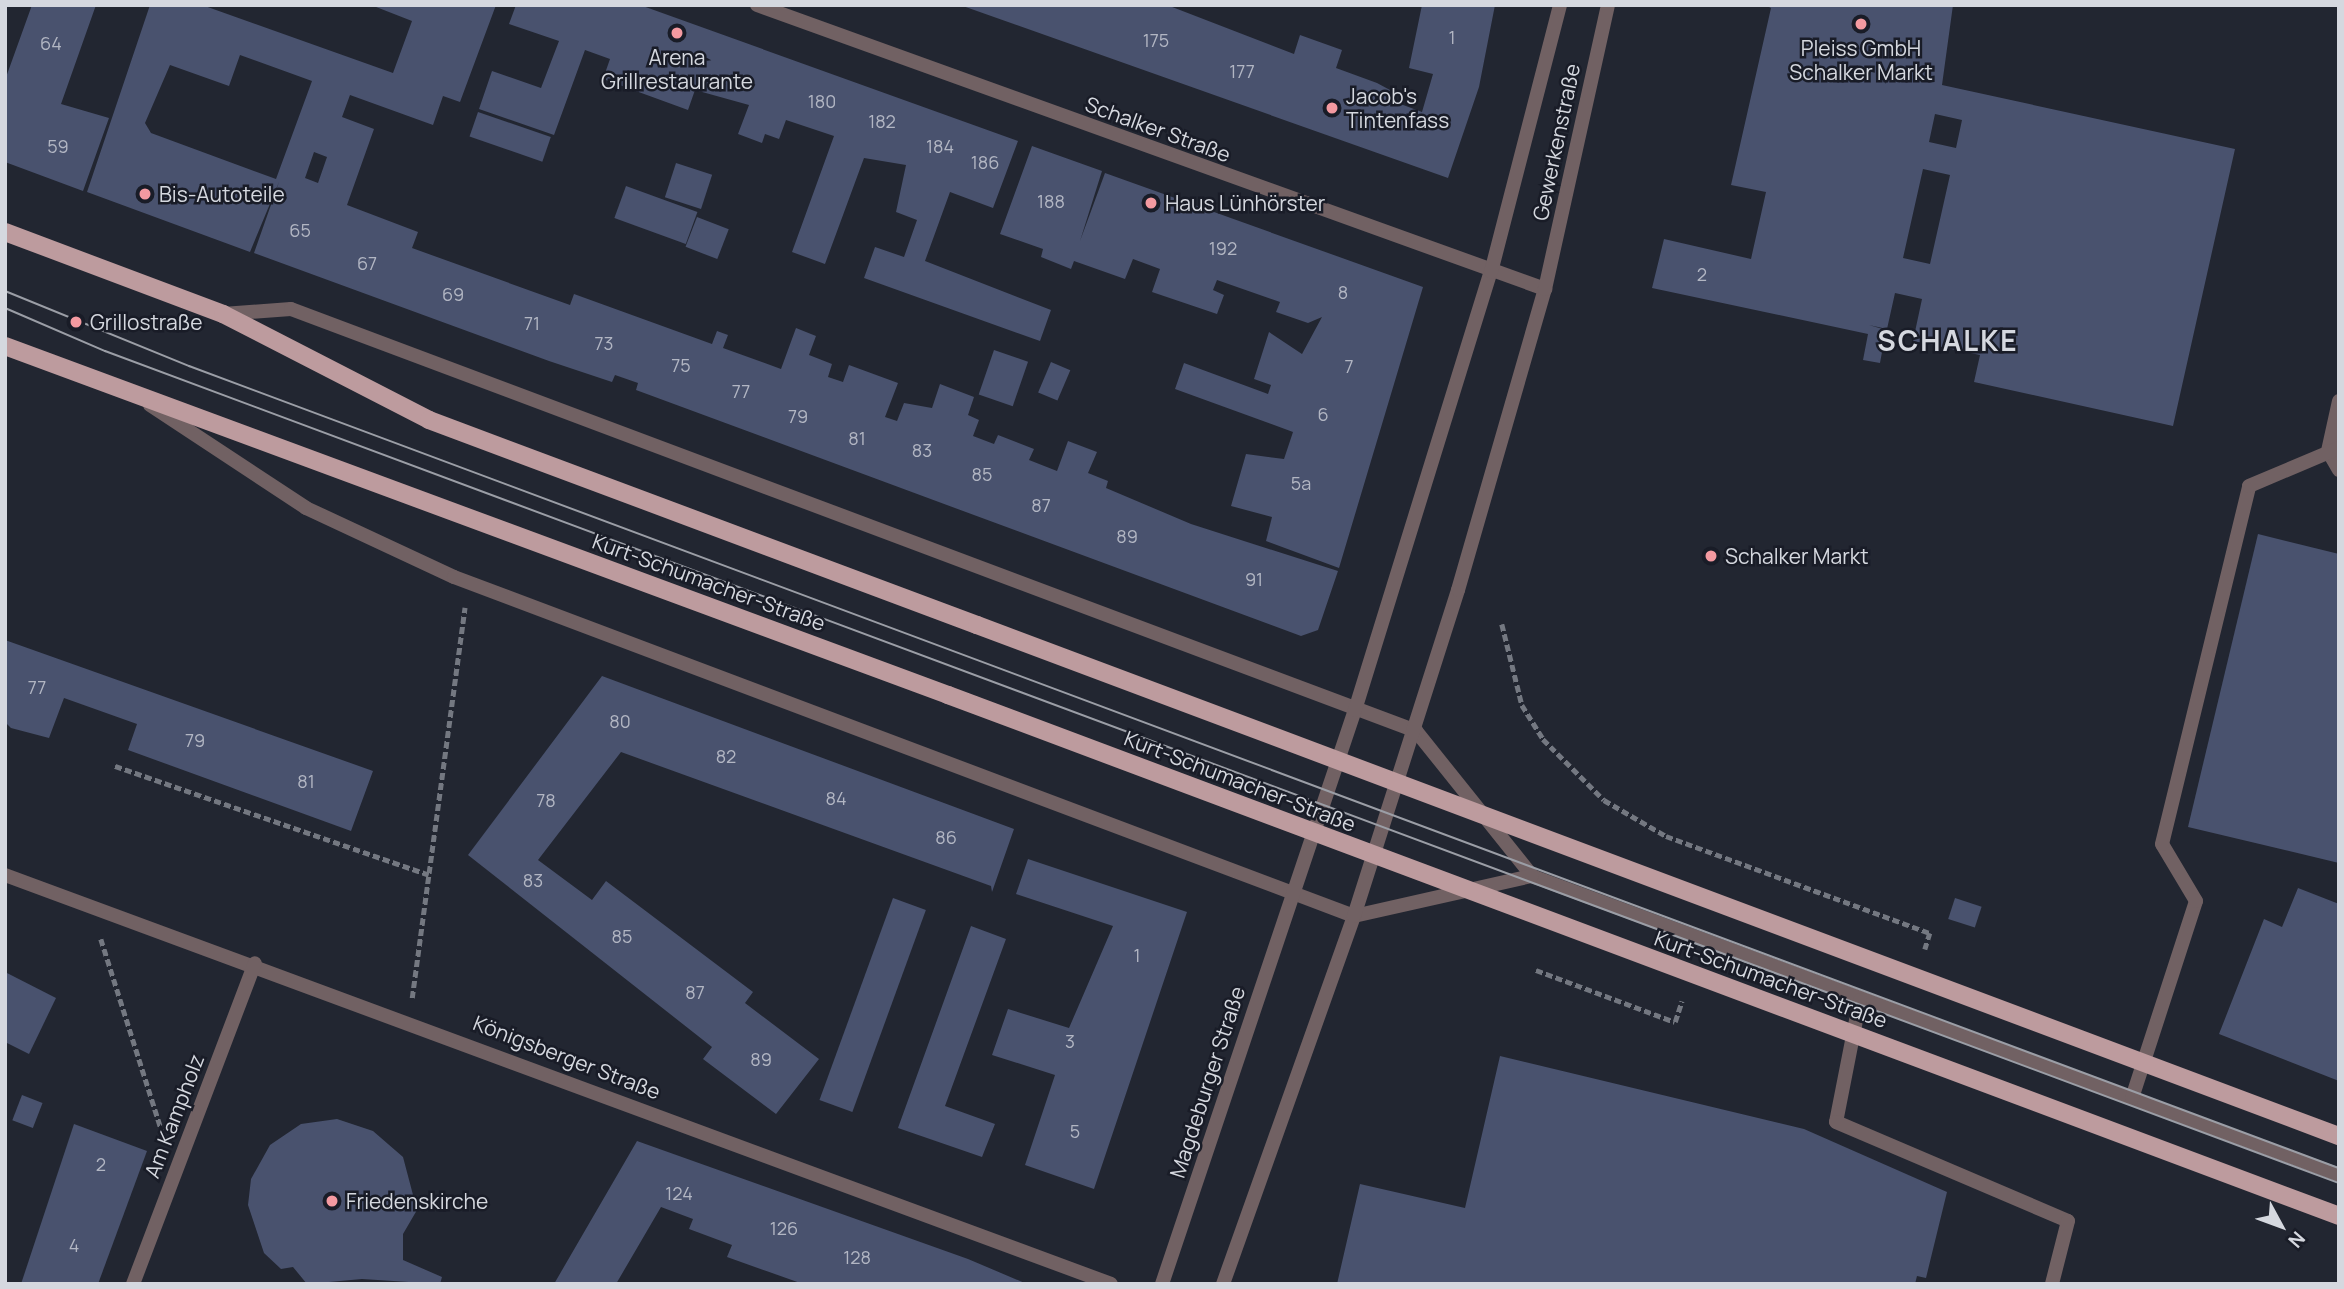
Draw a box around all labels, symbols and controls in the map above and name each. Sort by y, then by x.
marker: Pleiss GmbH Schalker Markt [1853,16,1869,32]
marker: Arena Grillrestaurante [669,25,685,41]
house number: 1 [1448,26,1456,48]
house number: 175 [1143,29,1169,51]
house number: 64 [40,32,62,54]
place label: Pleiss GmbH Schalker Markt [1789,35,1933,85]
place label: Arena Grillrestaurante [601,44,753,94]
house number: 177 [1229,60,1255,82]
street label: Gewerkenstraße [1527,61,1585,223]
place label: Jacob's Tintenfass [1346,83,1449,133]
house number: 180 [808,90,836,112]
street label: Schalker Straße [1082,91,1234,167]
marker: Jacob's Tintenfass [1324,100,1340,116]
house number: 182 [868,110,896,132]
house number: 59 [47,135,69,157]
house number: 184 [926,135,954,157]
house number: 186 [971,151,999,173]
place label: Bis-Autoteile [159,181,285,207]
marker: Bis-Autoteile [137,186,153,202]
house number: 188 [1037,190,1065,212]
place label: Haus Lünhörster [1165,190,1325,216]
marker: Haus Lünhörster [1143,195,1159,211]
house number: 65 [289,219,311,241]
house number: 192 [1209,237,1237,259]
house number: 67 [357,252,377,274]
house number: 2 [1697,263,1707,285]
house number: 8 [1338,281,1348,303]
house number: 69 [442,283,464,305]
place label: Grillostraße [90,309,202,335]
house number: 71 [524,312,540,334]
marker: Grillostraße [68,314,84,330]
district label: SCHALKE [1878,323,2018,357]
house number: 73 [595,332,613,354]
house number: 75 [671,354,691,376]
house number: 7 [1344,355,1354,377]
house number: 77 [732,380,750,402]
house number: 6 [1317,403,1329,425]
house number: 79 [788,405,808,427]
house number: 81 [848,427,866,449]
house number: 83 [912,439,932,461]
house number: 85 [972,463,992,485]
house number: 5a [1291,472,1311,494]
house number: 87 [1031,494,1051,516]
house number: 89 [1116,525,1138,547]
street label: Kurt-Schumacher-Straße [589,528,829,636]
place label: Schalker Markt [1725,543,1869,569]
marker: Schalker Markt [1703,548,1719,564]
house number: 91 [1245,568,1263,590]
house number: 77 [28,676,46,698]
house number: 80 [609,710,631,732]
street label: Kurt-Schumacher-Straße [1121,725,1359,837]
house number: 79 [185,729,205,751]
house number: 82 [716,745,736,767]
house number: 81 [297,770,315,792]
house number: 84 [825,787,847,809]
house number: 78 [536,789,556,811]
house number: 86 [935,826,957,848]
house number: 83 [523,869,543,891]
house number: 85 [612,925,632,947]
street label: Kurt-Schumacher-Straße [1651,925,1891,1033]
house number: 1 [1133,944,1141,966]
house number: 87 [685,981,705,1003]
street label: Magdeburger Straße [1164,983,1250,1181]
street label: Königsberger Straße [470,1010,664,1104]
house number: 3 [1065,1030,1075,1052]
house number: 89 [750,1048,772,1070]
street label: Am Kampholz [139,1051,209,1181]
house number: 5 [1070,1120,1080,1142]
house number: 2 [96,1153,106,1175]
house number: 124 [665,1182,693,1204]
place label: Friedenskirche [346,1188,488,1214]
north arrow [2246,1191,2316,1261]
marker: Friedenskirche [324,1193,340,1209]
house number: 126 [770,1217,798,1239]
text: N [2283,1226,2311,1253]
house number: 4 [69,1234,79,1256]
house number: 128 [843,1246,871,1268]

